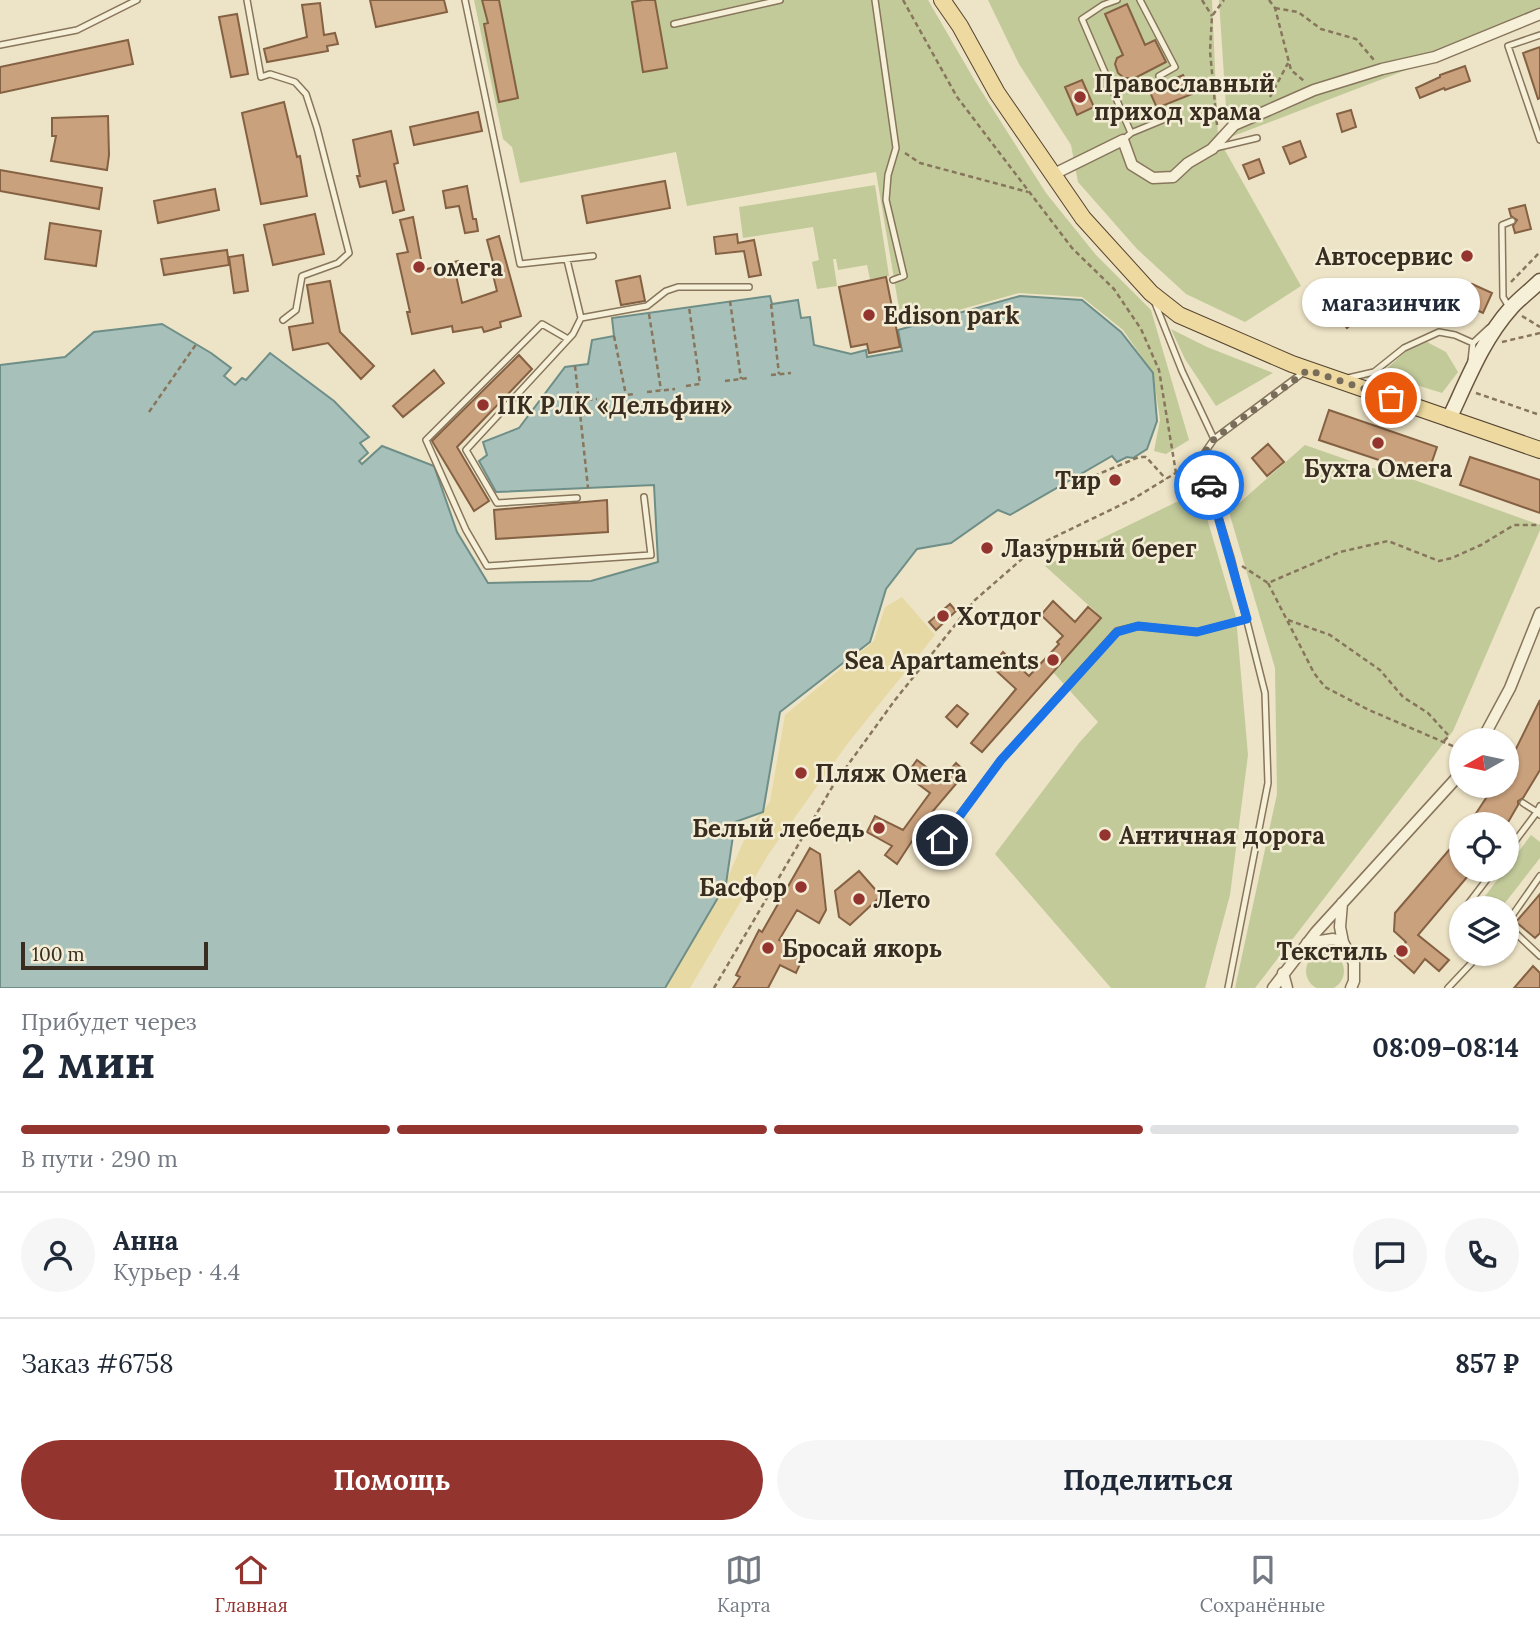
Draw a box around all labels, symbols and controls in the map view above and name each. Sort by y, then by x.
place label: Православный приход храма [1094,68,1275,127]
marker: Православный приход храма [1072,89,1088,105]
place label: Автосервис [1315,241,1454,272]
marker: Автосервис [1459,248,1475,264]
place label: омега [433,252,504,283]
marker: омега [411,259,427,275]
callout: магазинчик [1302,279,1480,328]
text: магазинчик [1322,288,1461,317]
place label: Edison park [883,300,1019,331]
marker: Edison park [861,307,877,323]
pin [1361,368,1421,428]
icon: bag [1372,379,1410,417]
place label: ПК РЛК «Дельфин» [497,390,732,421]
marker: ПК РЛК «Дельфин» [475,397,491,413]
marker: Бухта Омега [1370,435,1386,451]
courier [1174,450,1244,520]
place label: Бухта Омега [1304,453,1453,484]
place label: Тир [1055,465,1101,496]
icon: car [1190,466,1228,504]
marker: Тир [1107,472,1123,488]
place label: Лазурный берег [1001,533,1197,564]
marker: Лазурный берег [979,540,995,556]
place label: Хотдог [957,601,1042,632]
marker: Хотдог [935,608,951,624]
place label: Sea Apartaments [844,645,1039,676]
marker: Sea Apartaments [1045,652,1061,668]
north arrow [1449,728,1519,798]
map controls [1449,728,1519,966]
place label: Пляж Омега [815,758,967,789]
marker: Пляж Омега [793,765,809,781]
pin [912,810,972,870]
button: locate [1449,812,1519,882]
place label: Белый лебедь [692,813,865,844]
marker: Белый лебедь [871,820,887,836]
place label: Античная дорога [1119,820,1325,851]
icon: home [923,821,961,859]
marker: Античная дорога [1097,827,1113,843]
place label: Басфор [699,872,787,903]
marker: Басфор [793,879,809,895]
place label: Лето [873,884,930,915]
marker: Лето [851,891,867,907]
button: layers [1449,896,1519,966]
place label: Бросай якорь [782,933,943,964]
place label: Текстиль [1277,936,1388,967]
scale bar [21,939,208,971]
marker: Бросай якорь [760,940,776,956]
text: 100 m [32,942,85,966]
marker: Текстиль [1394,943,1410,959]
text: Прибудет через [21,1007,197,1036]
text: 08:09–08:14 [1372,1031,1519,1064]
text: 2 мин [21,1032,155,1091]
text: В пути · 290 m [21,1144,178,1173]
button: person [21,1218,95,1292]
button: chat [1353,1218,1427,1292]
button: phone [1445,1218,1519,1292]
text: Анна [113,1224,179,1257]
text: Курьер · 4.4 [113,1257,240,1286]
text: Заказ #6758 [21,1347,174,1380]
text: 857 ₽ [1455,1347,1519,1380]
button: Помощь [21,1440,763,1520]
button: Поделиться [777,1440,1519,1520]
tab: Главная [215,1551,288,1617]
tab: Карта [717,1551,770,1617]
tab: Сохранённые [1200,1551,1325,1617]

